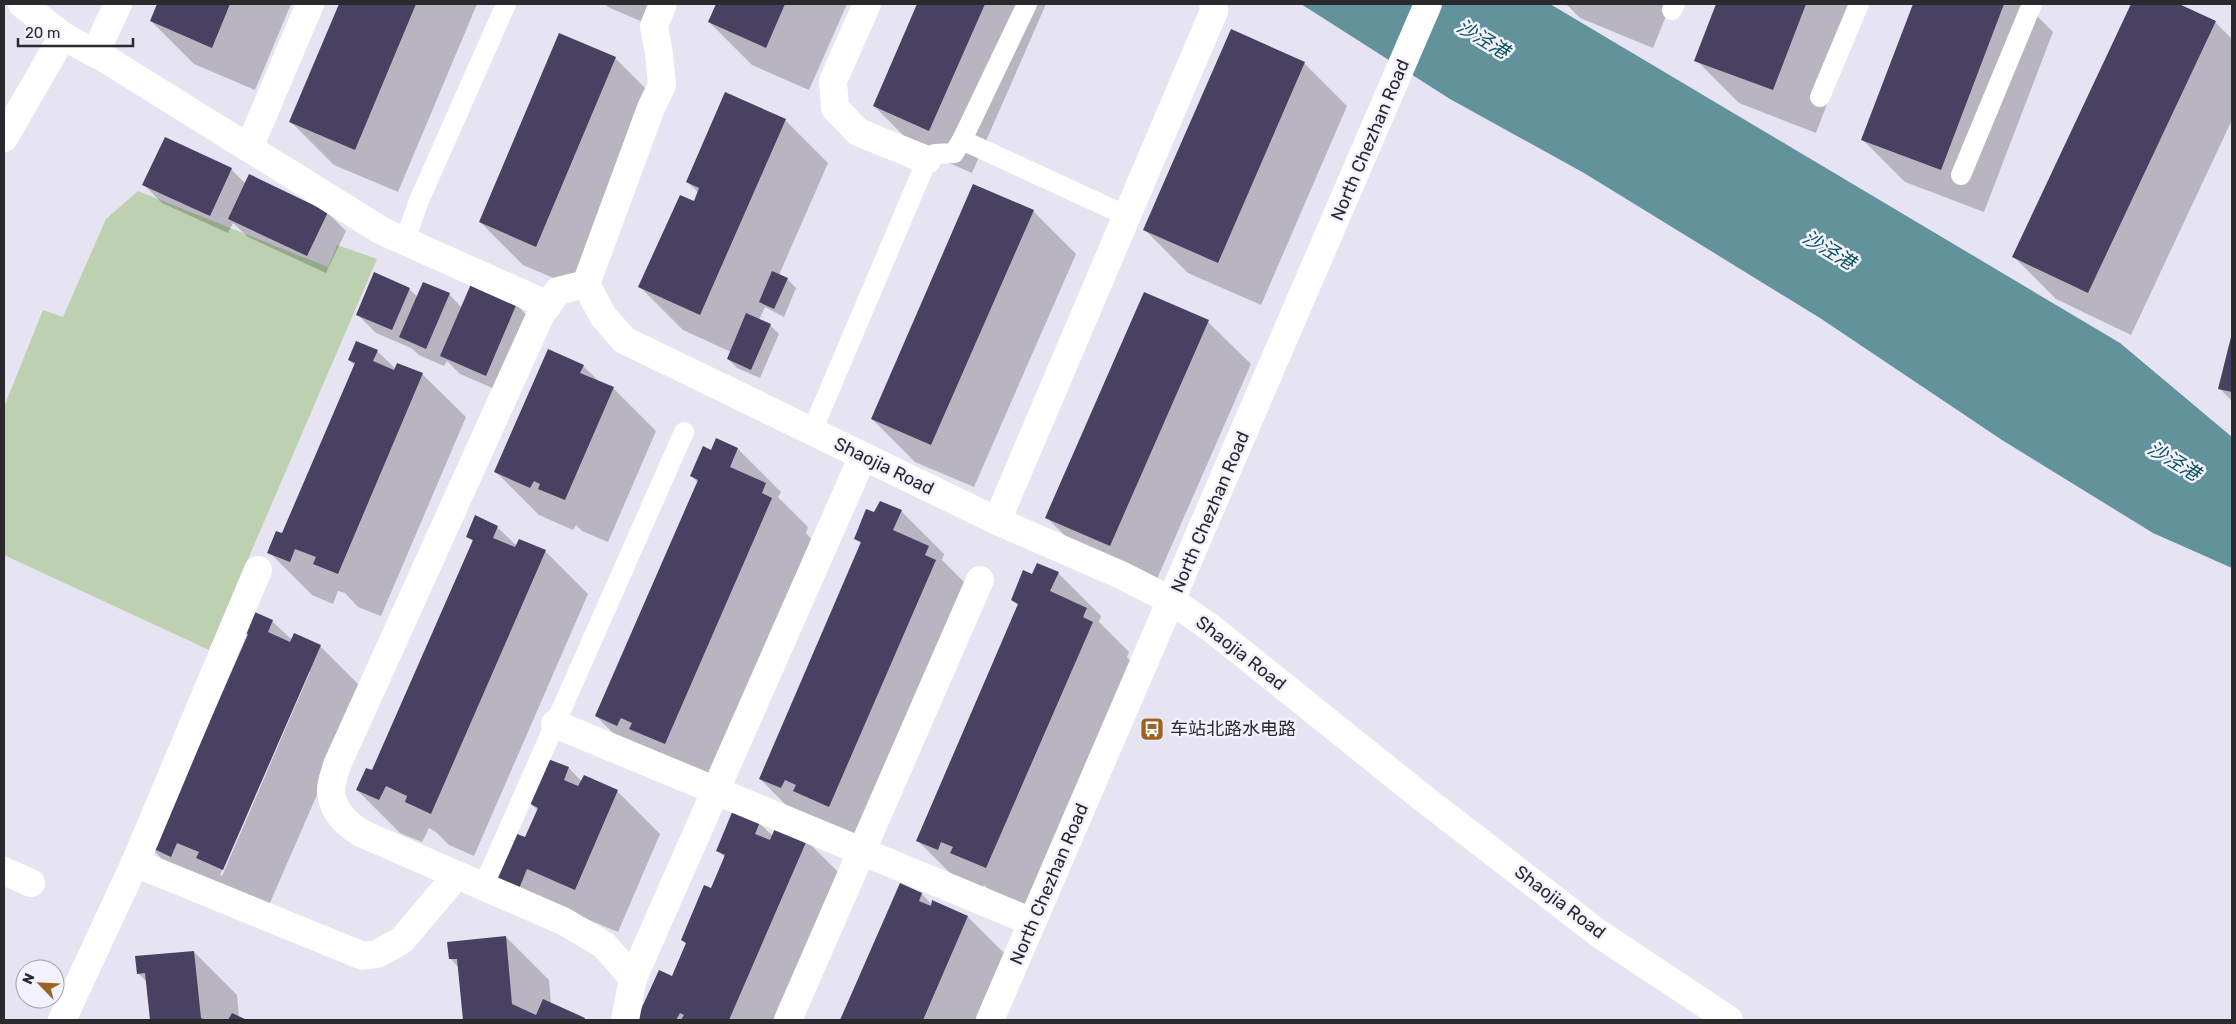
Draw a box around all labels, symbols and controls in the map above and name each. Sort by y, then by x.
water label: 沙泾港 [1453,14,1516,65]
scale bar [18,15,132,47]
text: 20 m [25,24,60,42]
street label: North Chezhan Road [1326,56,1414,224]
water label: 沙泾港 [1799,225,1862,276]
street label: North Chezhan Road [1166,428,1254,596]
street label: Shaojia Road [830,432,938,500]
water label: 沙泾港 [2144,436,2207,487]
street label: Shaojia Road [1192,611,1290,695]
bus stop icon: 车站北路水电路 [1139,716,1165,742]
place label: 车站北路水电路 [1170,718,1296,740]
street label: North Chezhan Road [1005,800,1093,968]
street label: Shaojia Road [1510,861,1610,943]
north arrow [15,959,65,1009]
text: N [19,971,38,987]

